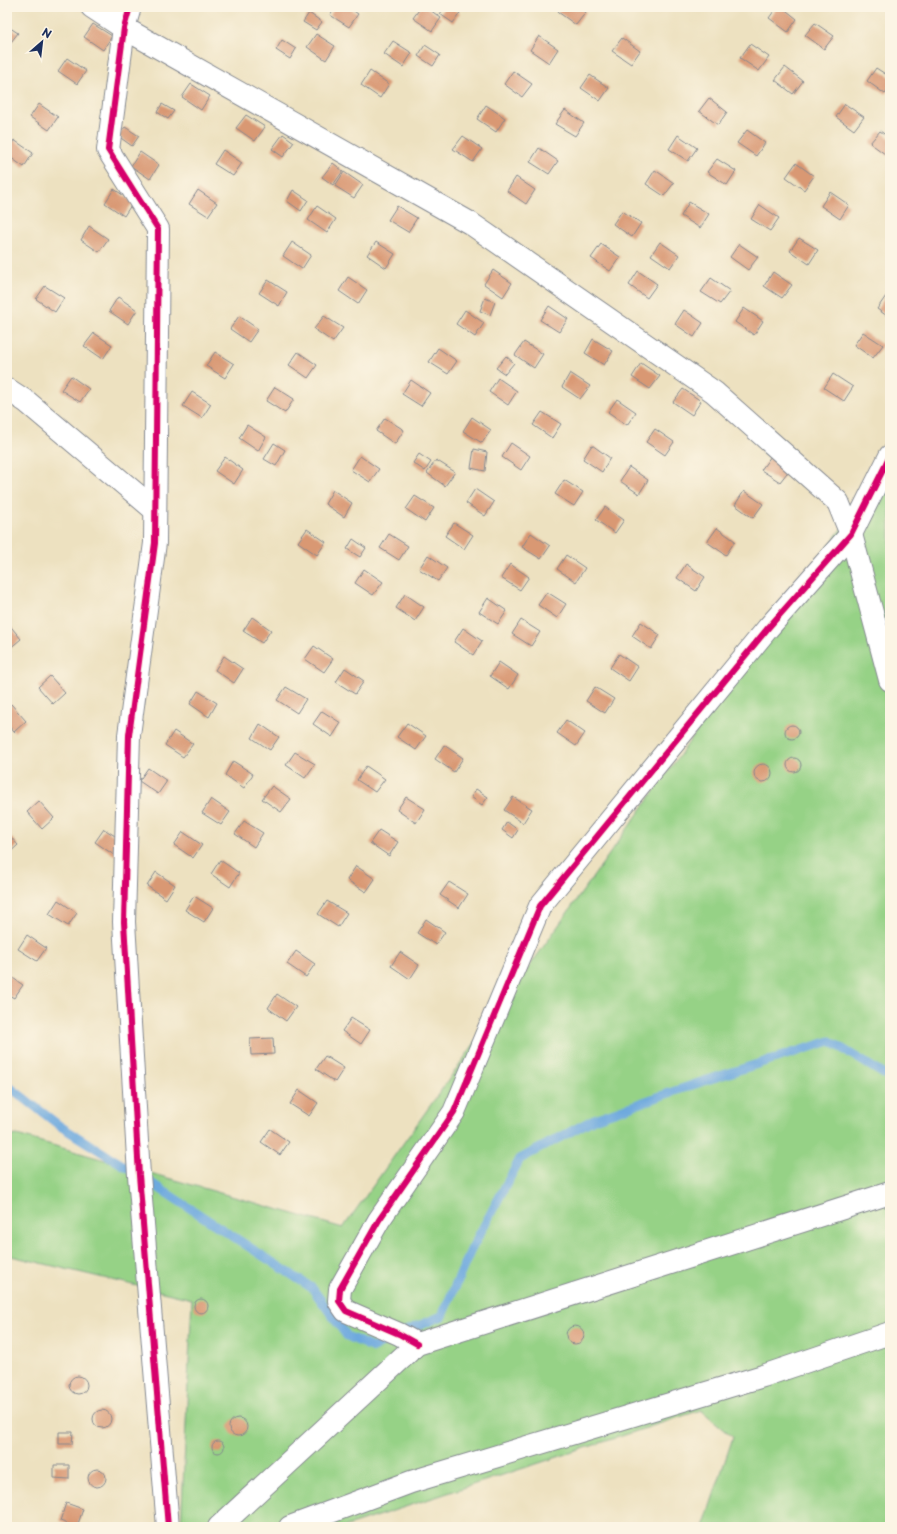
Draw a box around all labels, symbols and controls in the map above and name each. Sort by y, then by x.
north arrow [22,22,62,62]
text: N [39,23,55,42]

